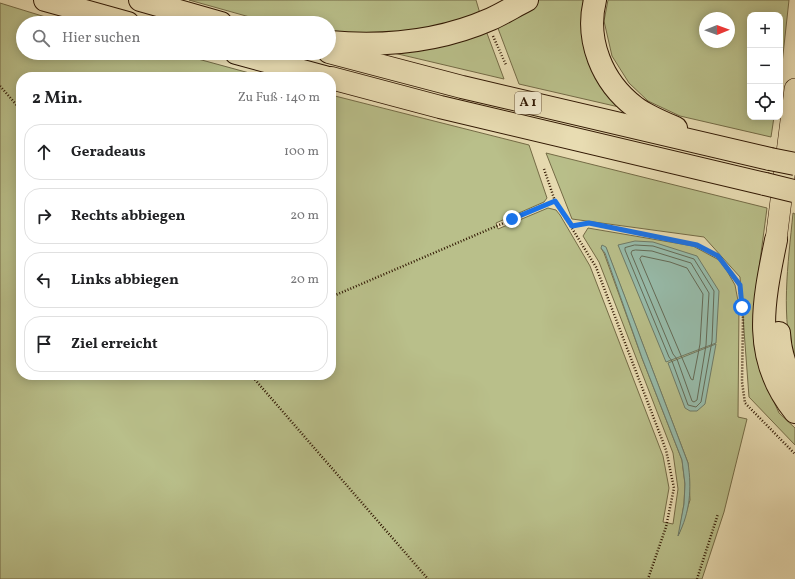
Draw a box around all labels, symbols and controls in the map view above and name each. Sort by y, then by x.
north arrow [699,12,735,48]
map controls [747,12,783,120]
button: + [747,12,783,48]
search box [16,16,336,60]
icon: search [30,27,52,49]
text: Hier suchen [62,28,140,49]
button: − [747,48,783,84]
button: locate [747,84,783,120]
text: 2 Min. [32,87,83,110]
text: Zu Fuß · 140 m [238,89,320,107]
road number: A 1 [515,92,541,114]
icon: ahead [33,141,55,163]
text: Geradeaus [71,142,146,163]
text: 100 m [284,143,319,161]
icon: right [33,205,55,227]
text: Rechts abbiegen [71,206,186,227]
text: 20 m [290,207,319,225]
route end [503,210,521,228]
icon: left [33,269,55,291]
text: Links abbiegen [71,270,179,291]
text: 20 m [290,271,319,289]
route start [733,298,751,316]
icon: arrive [33,333,55,355]
text: Ziel erreicht [71,334,158,355]

